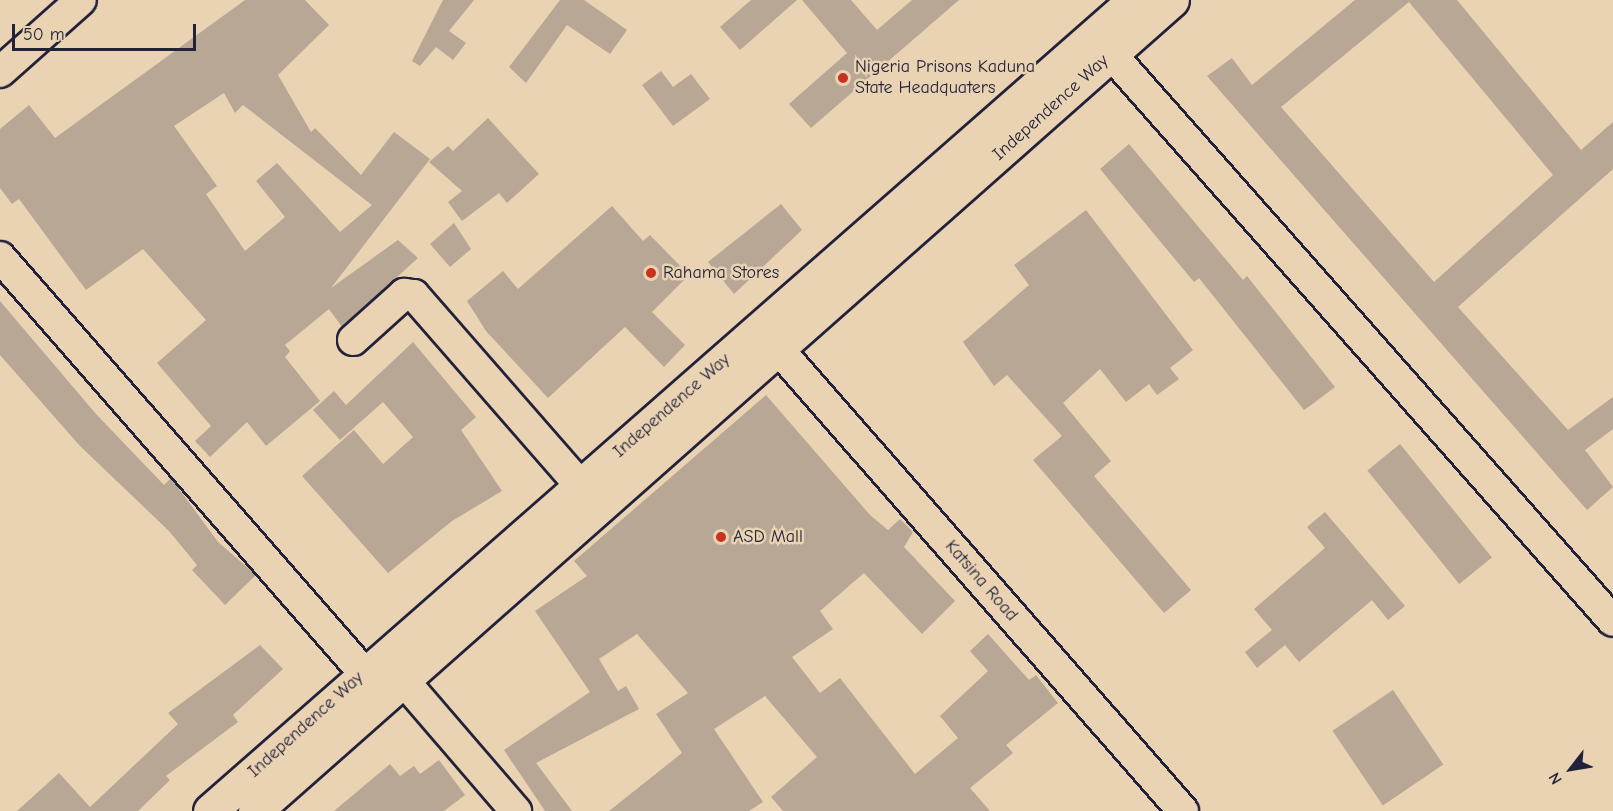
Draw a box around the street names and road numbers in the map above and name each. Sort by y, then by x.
street label: Independence Way [989,50,1113,166]
street label: Independence Way [609,349,735,463]
street label: Katsina Road [940,536,1022,626]
street label: Independence Way [244,667,368,783]

